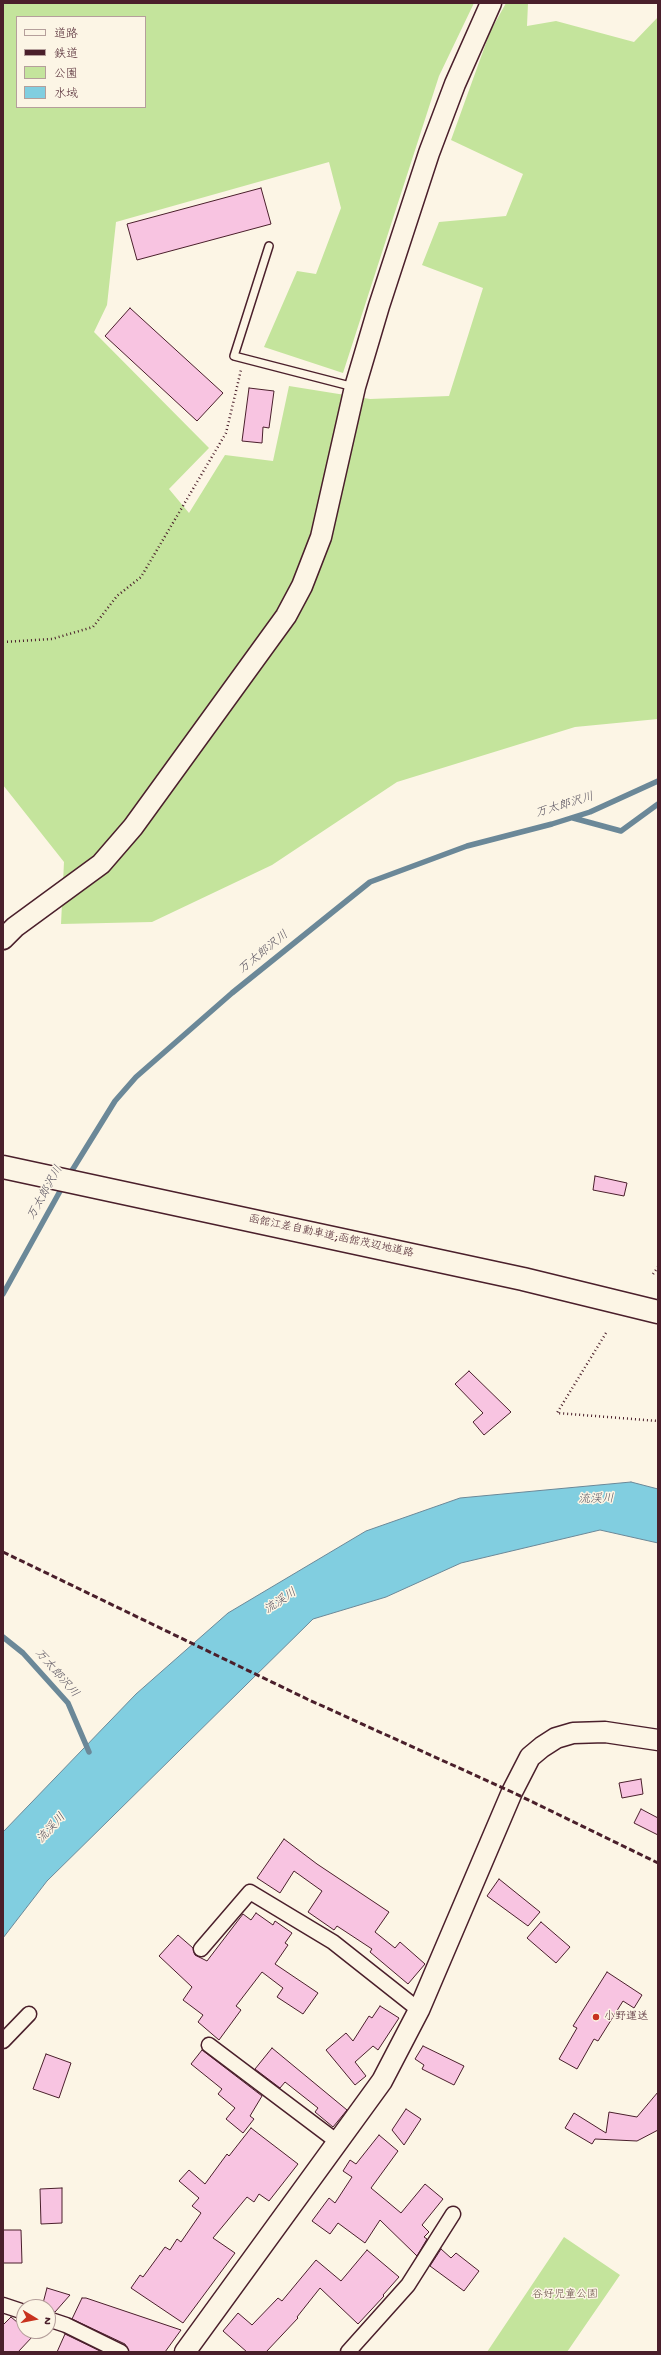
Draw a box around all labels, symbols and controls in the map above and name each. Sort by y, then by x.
legend [16,16,146,108]
text: 道路 [54,28,78,42]
text: 鉄道 [54,48,78,62]
text: 公園 [54,68,78,82]
text: 水域 [54,88,78,102]
water label: 万太郎沢川 [534,790,596,822]
water label: 万太郎沢川 [236,929,292,977]
water label: 万太郎沢川 [25,1163,67,1223]
street label: 函館江差自動車道;函館茂辺地道路 [247,1213,415,1261]
water label: 流渓川 [578,1492,614,1508]
water label: 流渓川 [262,1586,300,1618]
water label: 万太郎沢川 [31,1647,81,1701]
water label: 流渓川 [35,1811,69,1847]
place label: 小野運送 [604,2010,648,2024]
marker: 小野運送 [591,2012,601,2022]
park label: 谷好児童公園 [532,2288,598,2302]
north arrow [16,2299,56,2339]
text: N [40,2316,53,2325]

